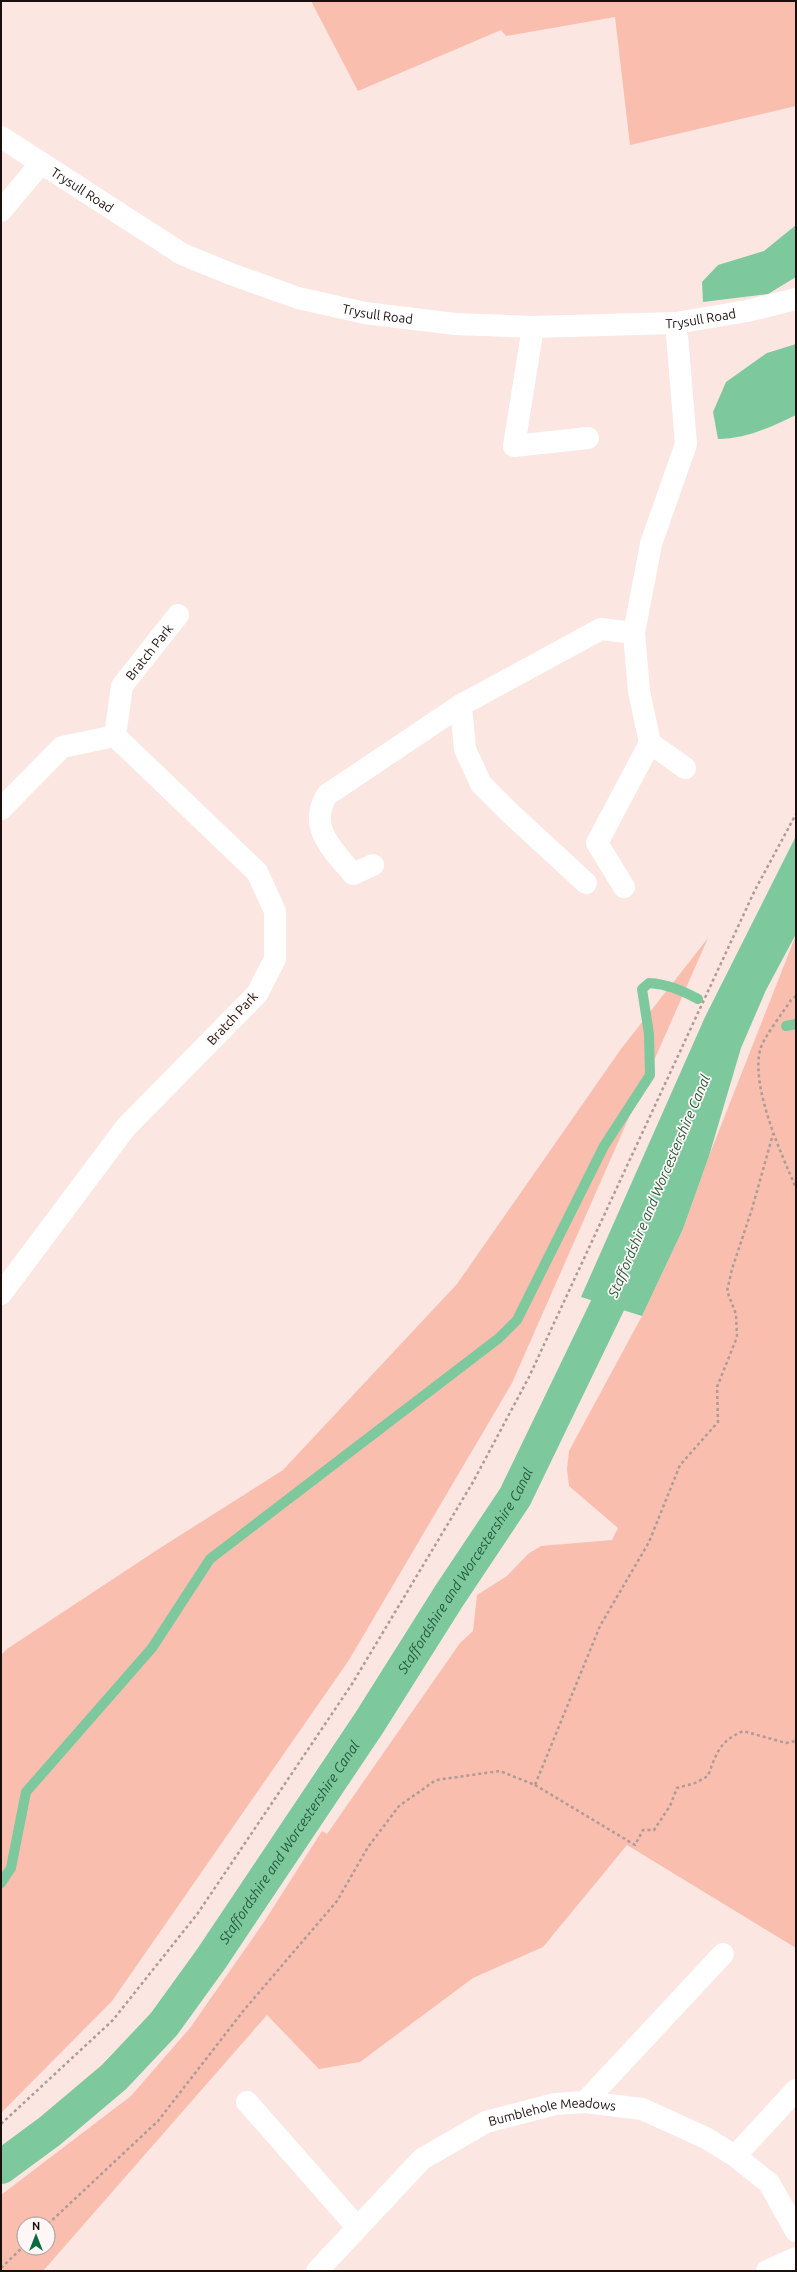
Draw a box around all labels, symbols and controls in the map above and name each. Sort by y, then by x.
street label: Trysull Road [49,164,116,215]
street label: Trysull Road [341,301,414,326]
street label: Trysull Road [665,306,737,330]
street label: Bratch Park [123,621,176,683]
street label: Bratch Park [204,988,260,1047]
water label: Staffordshire and Worcestershire Canal [604,1072,713,1301]
water label: Staffordshire and Worcestershire Canal [394,1465,536,1677]
water label: Staffordshire and Worcestershire Canal [215,1738,363,1947]
street label: Bumblehole Meadows [487,2095,617,2128]
north arrow [16,2216,56,2256]
text: N [32,2220,40,2232]

